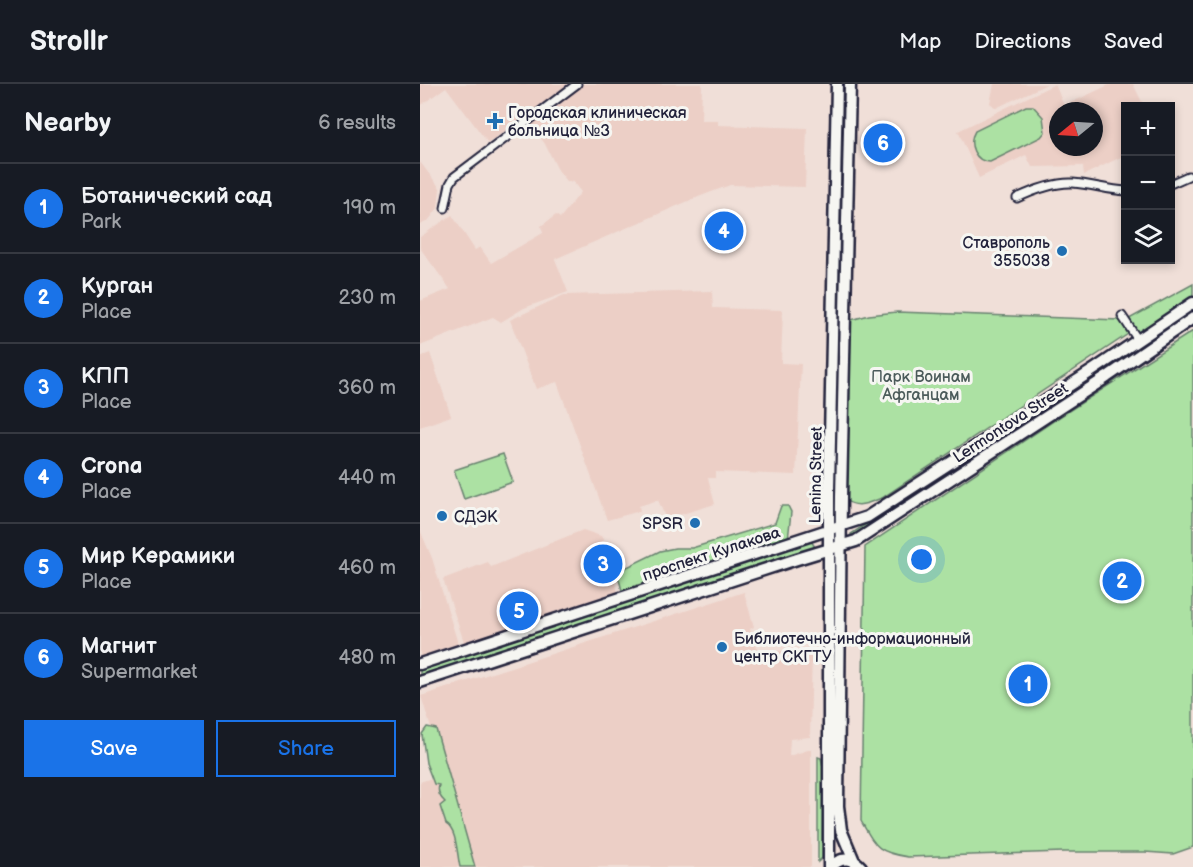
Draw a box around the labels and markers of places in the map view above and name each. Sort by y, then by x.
place label: Городская клиническая больница №3 [508,104,687,141]
marker: Городская клиническая больница №3 [486,112,504,130]
pin: 6 [864,120,902,166]
pin: 4 [704,208,744,254]
place label: Ставрополь 355038 [962,234,1050,271]
marker: Ставрополь 355038 [1055,244,1069,258]
place label: СДЭК [454,508,498,527]
marker: СДЭК [435,509,449,523]
place label: SPSR [642,515,683,534]
marker: SPSR [688,516,702,530]
pin: 3 [584,542,622,586]
pin: 2 [1102,558,1142,604]
pin: 5 [500,588,538,634]
place label: Библиотечно-информационный центр СКГТУ [734,630,971,667]
marker: Библиотечно-информационный центр СКГТУ [715,640,729,654]
pin: 1 [1008,662,1048,706]

